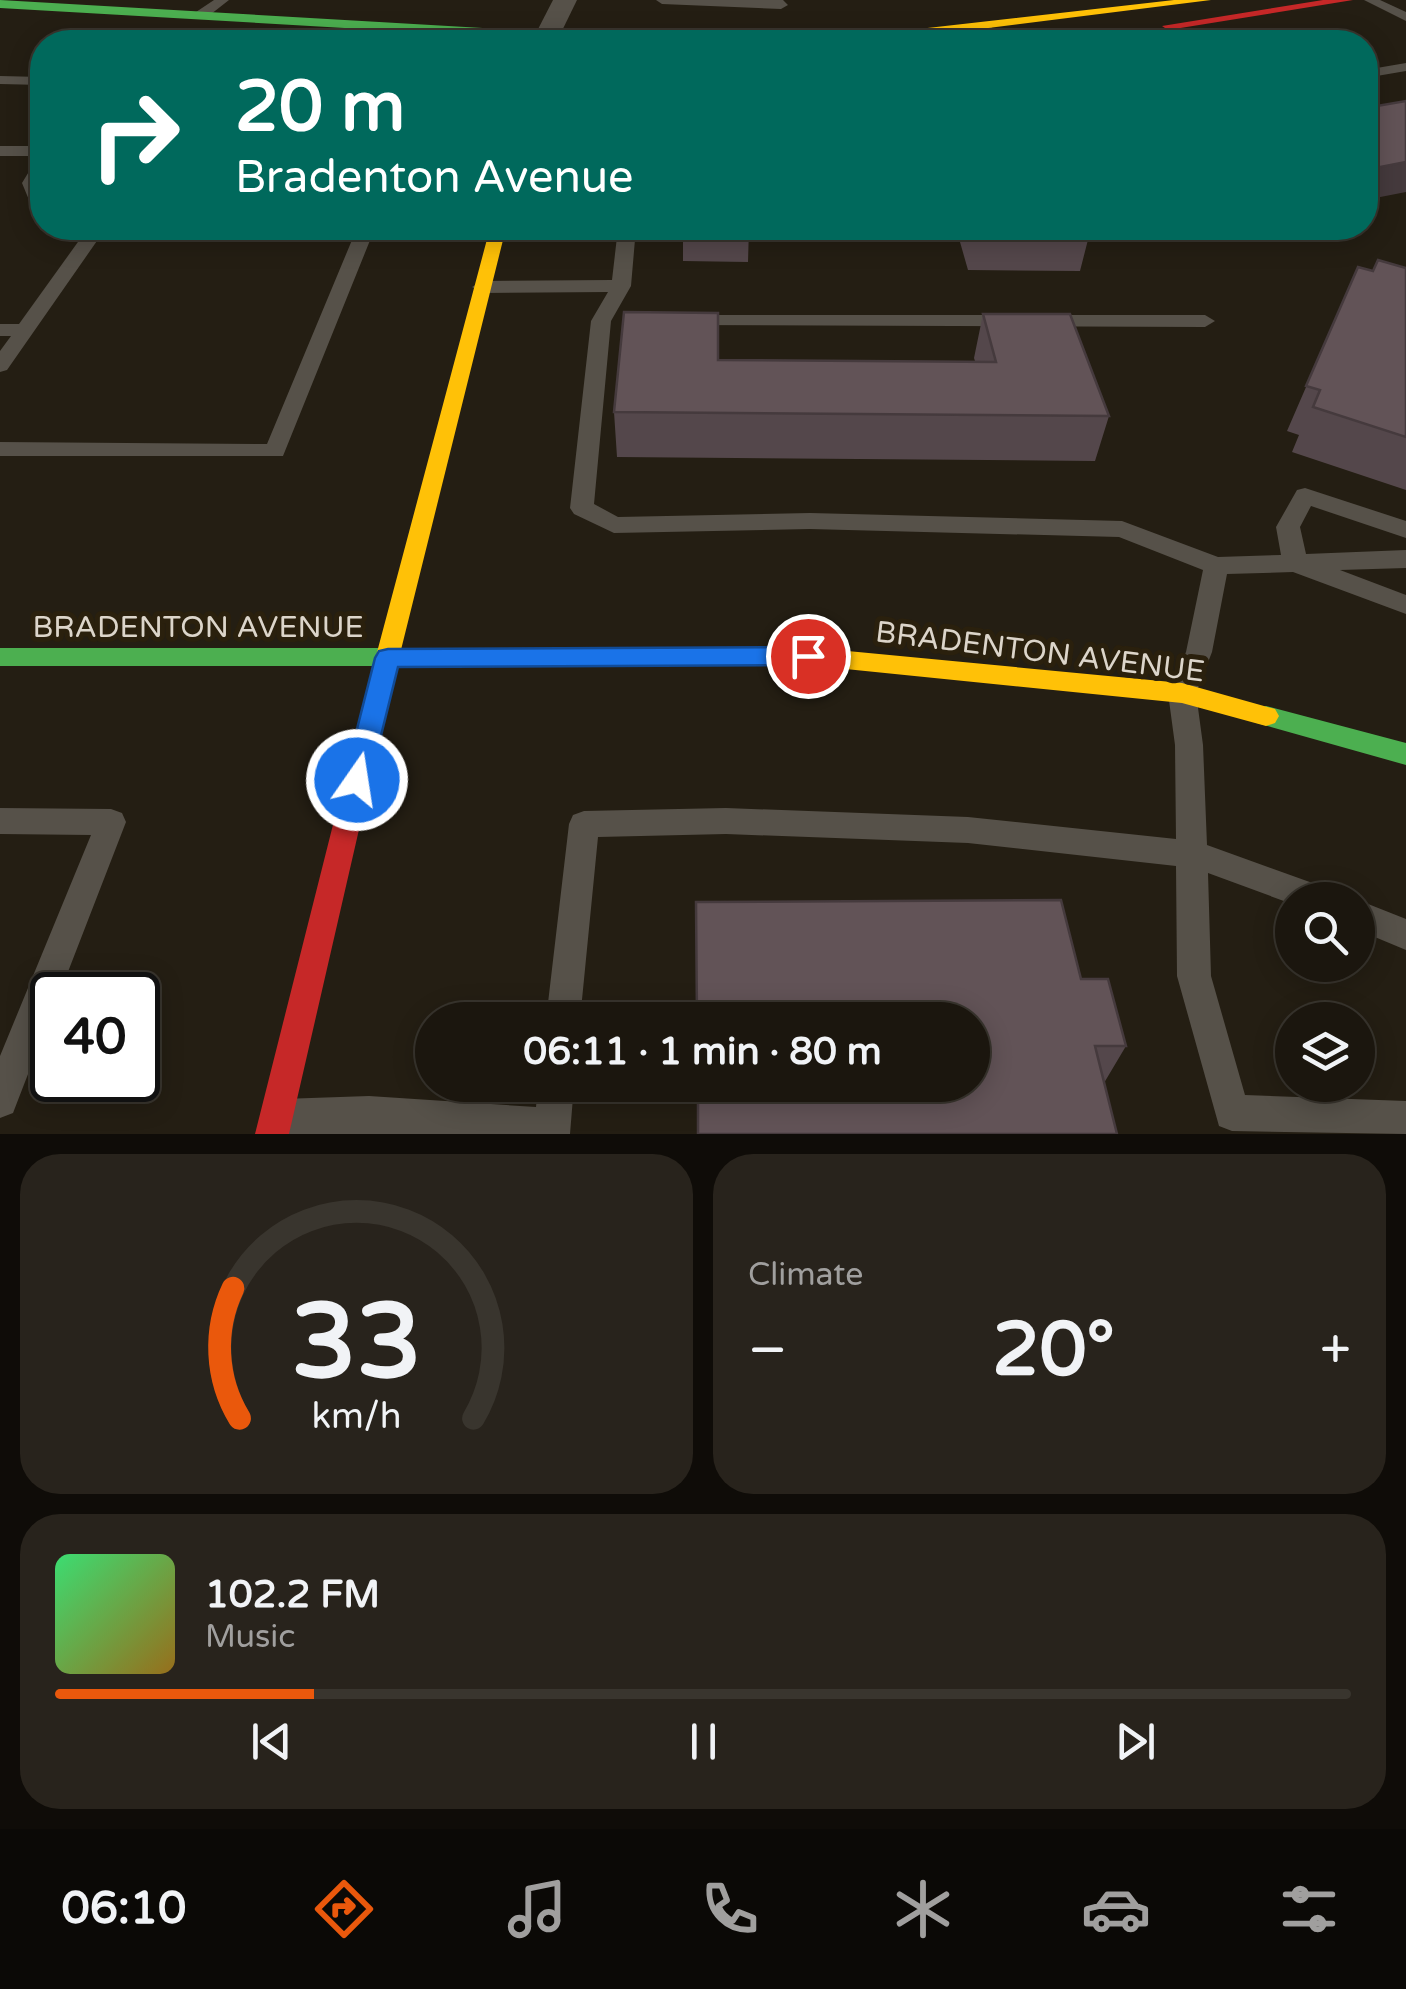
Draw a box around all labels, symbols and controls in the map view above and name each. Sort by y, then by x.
text: 20 m [235,66,405,150]
icon: right [70,70,200,200]
text: Bradenton Avenue [235,151,634,205]
street label: BRADENTON AVENUE [32,609,364,646]
street label: BRADENTON AVENUE [873,613,1207,691]
pin [766,614,851,699]
icon: arrive [781,629,836,684]
position arrow [305,728,409,832]
map controls [1275,882,1375,1102]
button: search [1275,882,1375,982]
speed limit sign: 40 [30,972,160,1102]
button: layers [1275,1002,1375,1102]
text: 06:11 · 1 min · 80 m [523,1029,882,1075]
text: Climate [748,1256,863,1294]
text: 33 [291,1281,422,1406]
text: 20° [992,1305,1115,1395]
text: − [748,1318,787,1384]
text: + [1320,1318,1351,1384]
text: km/h [312,1395,401,1438]
text: 102.2 FM [205,1572,380,1618]
text: Music [205,1618,295,1656]
icon: previous [244,1714,299,1769]
icon: pause [676,1714,731,1769]
icon: next [1108,1714,1163,1769]
icon: directions [309,1874,379,1944]
icon: music [502,1874,572,1944]
icon: phone [695,1874,765,1944]
icon: climate [888,1874,958,1944]
icon: car [1081,1874,1151,1944]
icon: filters [1274,1874,1344,1944]
text: 06:10 [62,1882,186,1936]

